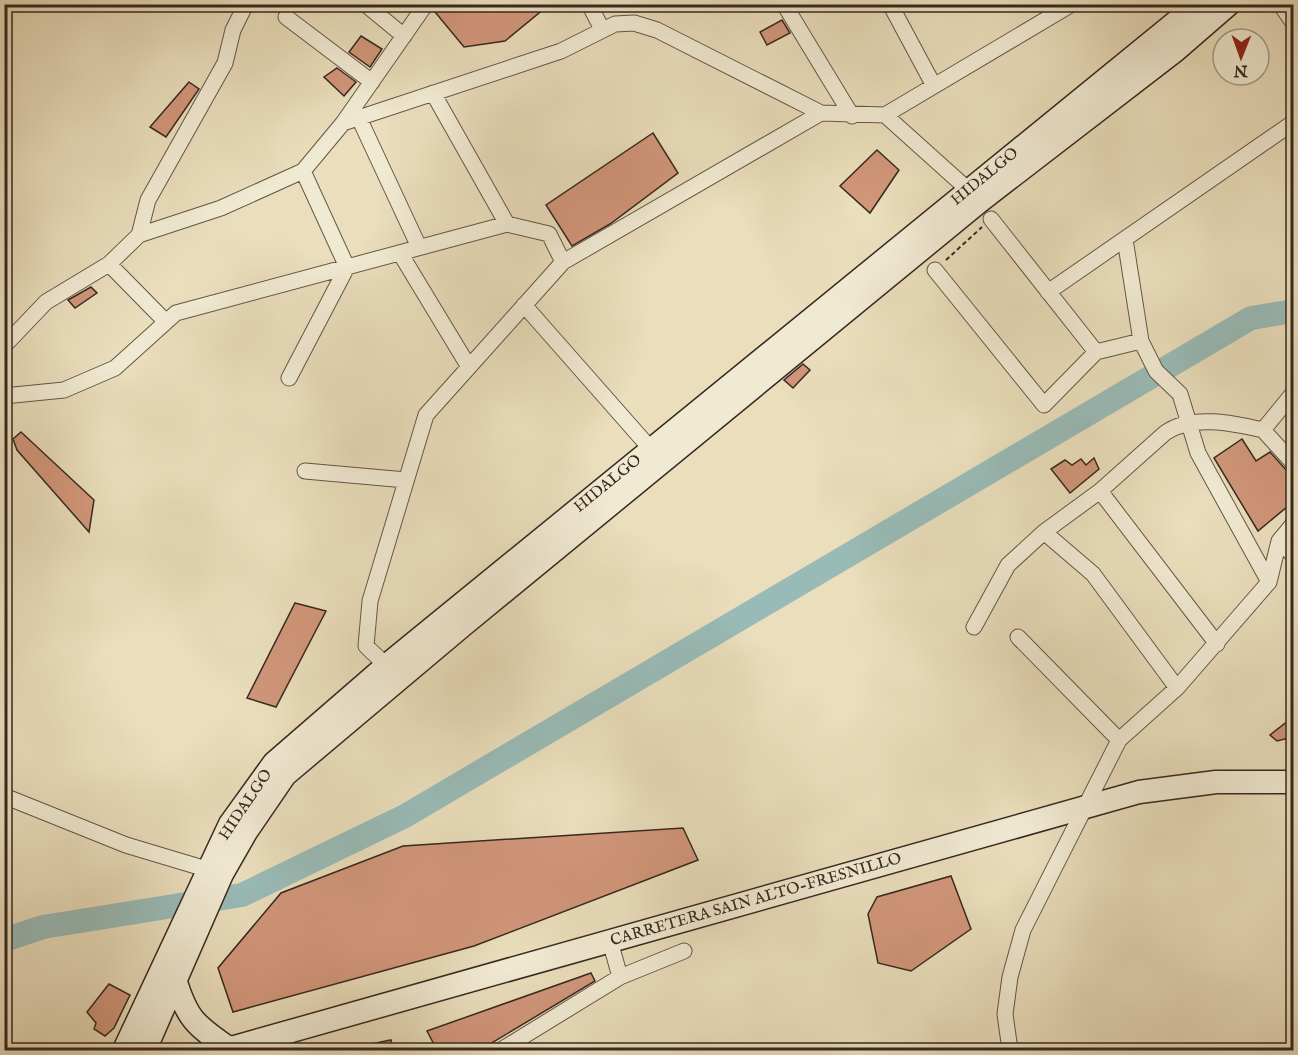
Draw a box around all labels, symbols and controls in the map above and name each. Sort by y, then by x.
north arrow [1211,27,1271,87]
text: N [1234,60,1249,80]
street label: HIDALGO [947,144,1023,210]
street label: HIDALGO [570,451,646,517]
street label: HIDALGO [215,766,277,844]
street label: CARRETERA SAIN ALTO-FRESNILLO [608,849,904,951]

